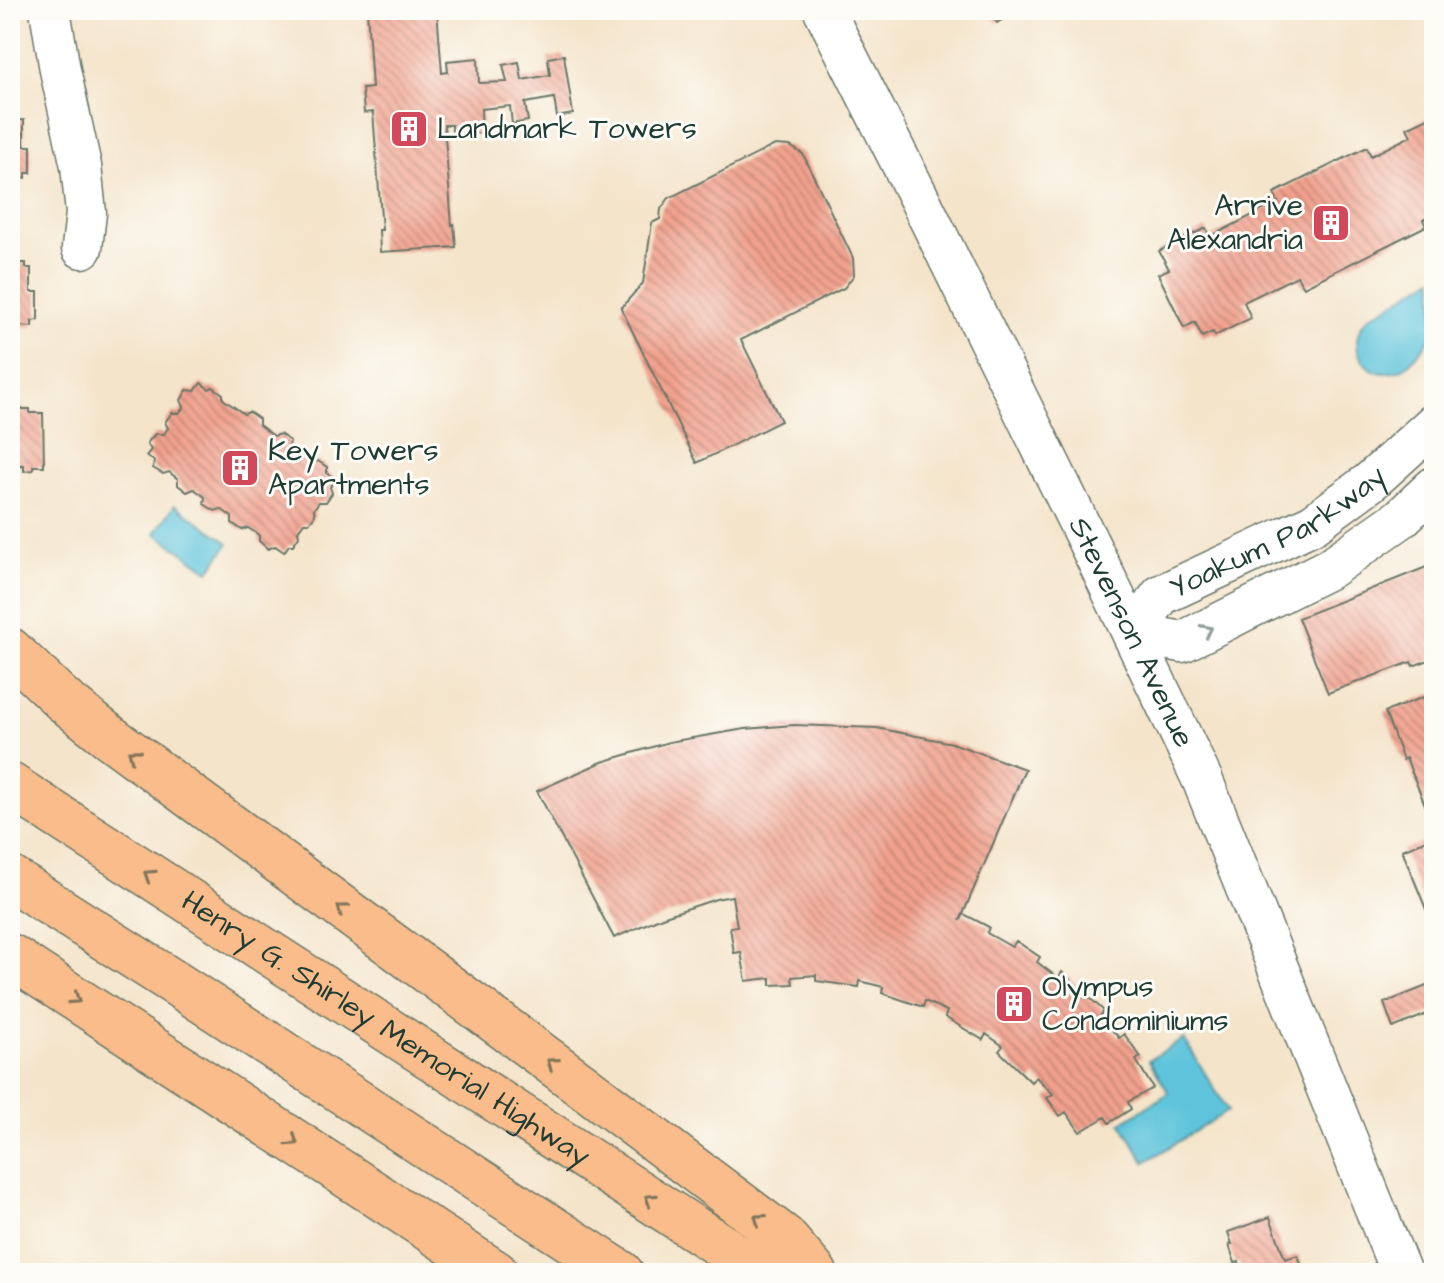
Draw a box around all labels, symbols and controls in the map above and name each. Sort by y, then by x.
building icon: Landmark Towers [388,108,430,150]
place label: Landmark Towers [437,108,697,150]
place label: Arrive Alexandria [1167,185,1303,261]
building icon: Arrive Alexandria [1310,202,1352,244]
place label: Key Towers Apartments [268,430,439,506]
building icon: Key Towers Apartments [219,447,261,489]
street label: Yoakum Parkway [1163,456,1396,609]
street label: Stevenson Avenue [1058,510,1205,754]
one-way arrow [1198,624,1213,640]
one-way arrow [127,749,142,764]
one-way arrow [144,870,158,885]
street label: Henry G. Shirley Memorial Highway [173,881,599,1178]
one-way arrow [336,904,351,919]
place label: Olympus Condominiums [1042,966,1228,1042]
building icon: Olympus Condominiums [993,983,1035,1025]
one-way arrow [67,989,81,1004]
one-way arrow [546,1058,560,1073]
one-way arrow [284,1131,299,1146]
one-way arrow [644,1194,658,1209]
one-way arrow [754,1214,768,1229]

